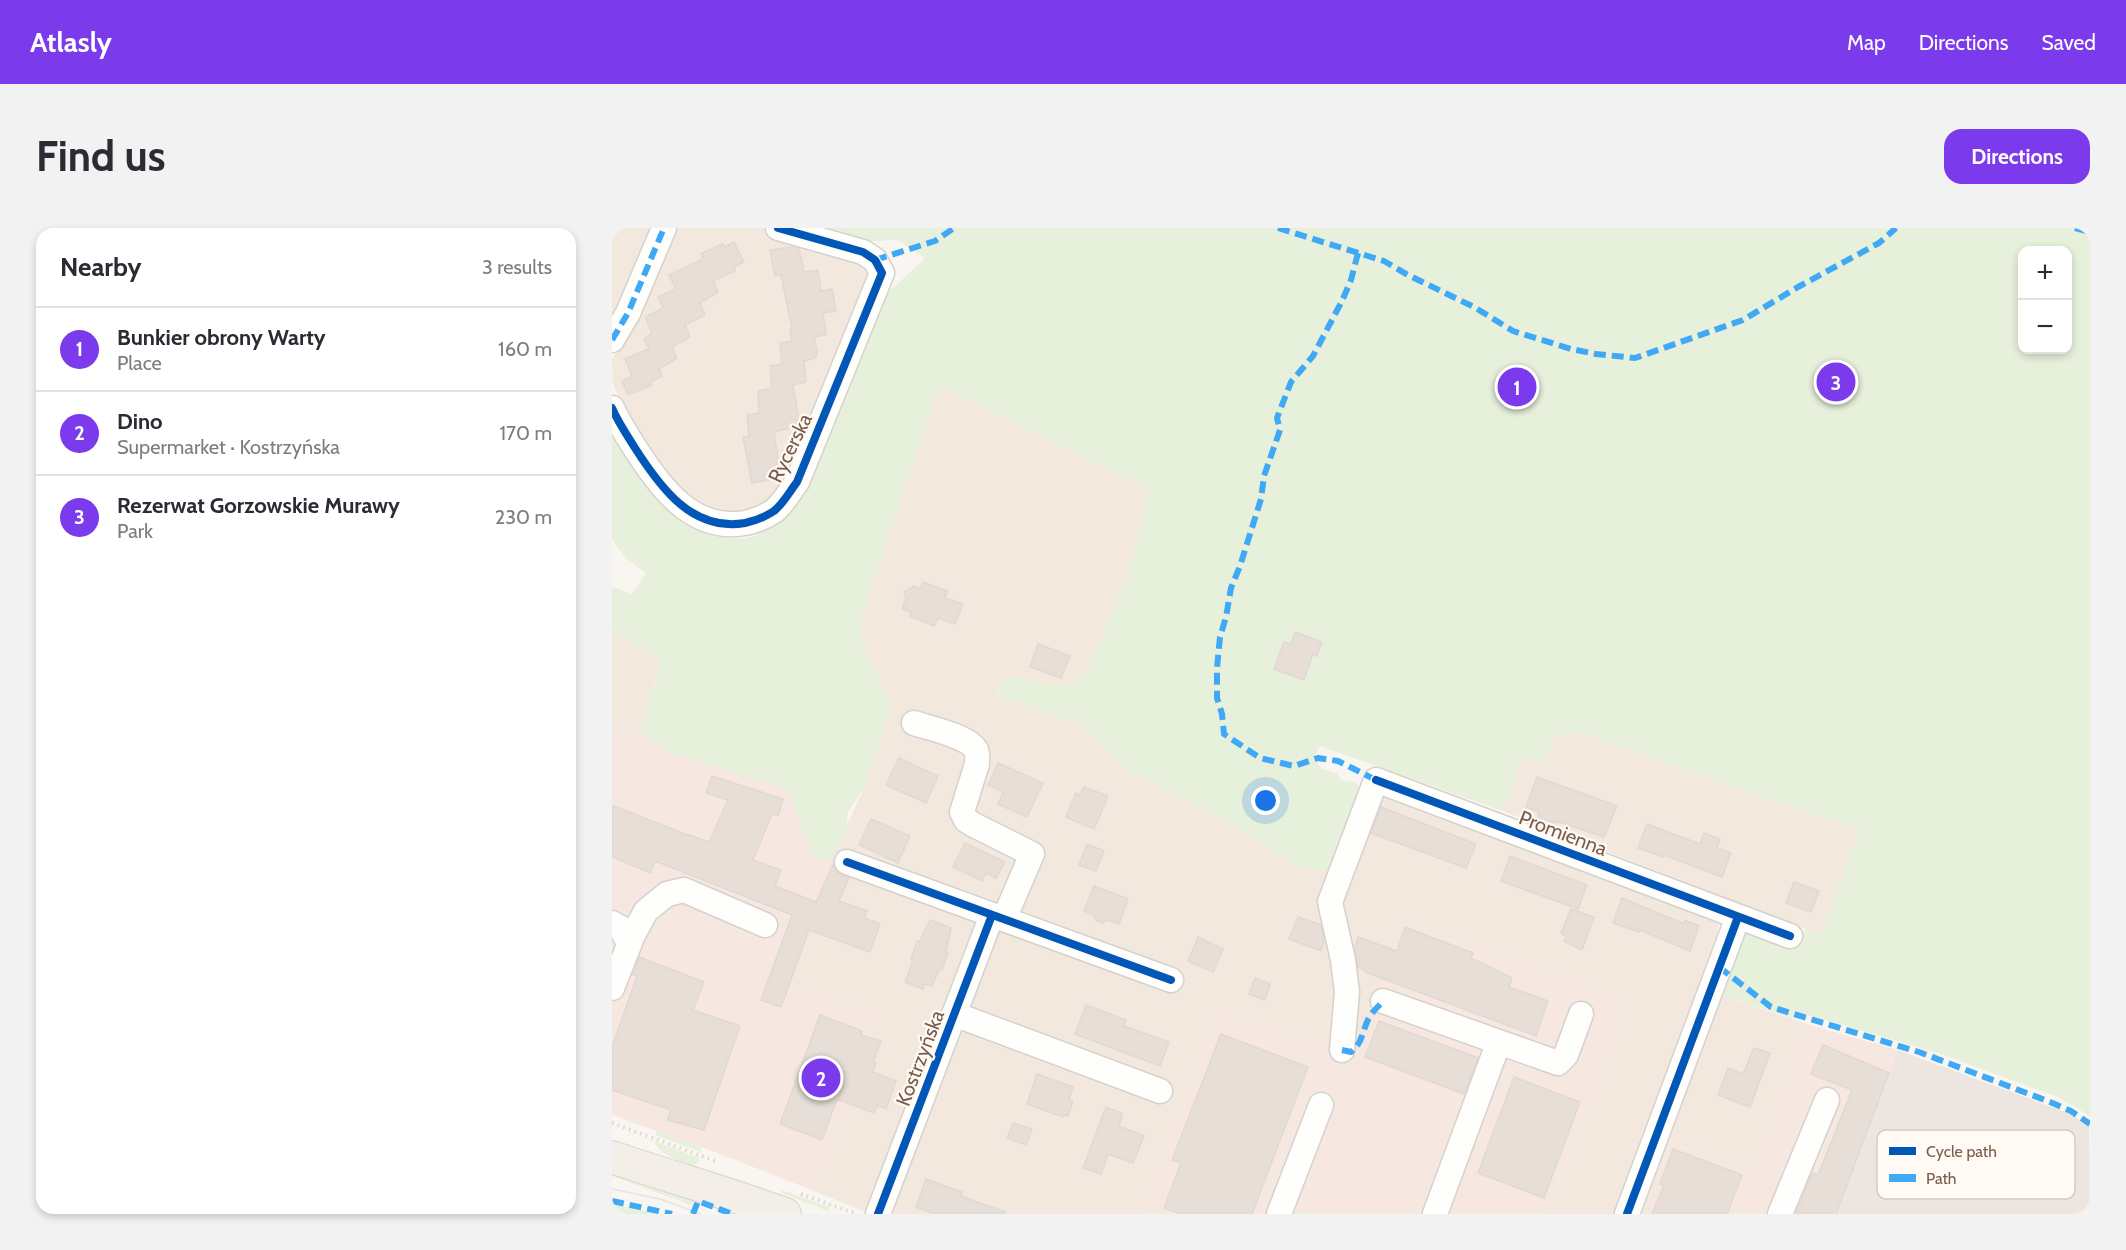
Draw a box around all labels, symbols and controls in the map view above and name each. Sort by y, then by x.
text: Atlasly [30,25,112,59]
text: Map [1847,30,1886,55]
text: Directions [1919,30,2008,55]
text: Saved [2041,30,2096,55]
button: Directions [1944,129,2090,184]
text: Find us [36,130,165,182]
map controls [2018,246,2072,354]
button: + [2018,246,2072,300]
text: Nearby [60,251,141,283]
text: 3 results [482,255,552,279]
button: − [2018,300,2072,354]
text: Bunkier obrony Warty [117,324,326,351]
text: 1 [76,337,83,361]
text: 160 m [498,337,552,361]
text: Place [117,351,162,375]
pin: 3 [1816,360,1856,404]
pin: 1 [1498,364,1536,410]
text: Dino [117,408,163,435]
street label: Rycerska [763,409,817,487]
text: 2 [74,421,85,445]
text: 170 m [500,421,552,445]
text: Supermarket · Kostrzyńska [117,435,340,459]
text: Rezerwat Gorzowskie Murawy [117,492,400,519]
text: 3 [74,505,85,529]
text: 230 m [495,505,552,529]
text: Park [117,519,153,543]
your location [1251,786,1280,815]
street label: Promienna [1516,805,1611,861]
street label: Kostrzyńska [891,1006,949,1109]
pin: 2 [802,1056,840,1100]
legend [1877,1130,2075,1199]
text: Cycle path [1926,1142,1997,1161]
text: Path [1926,1169,1957,1188]

